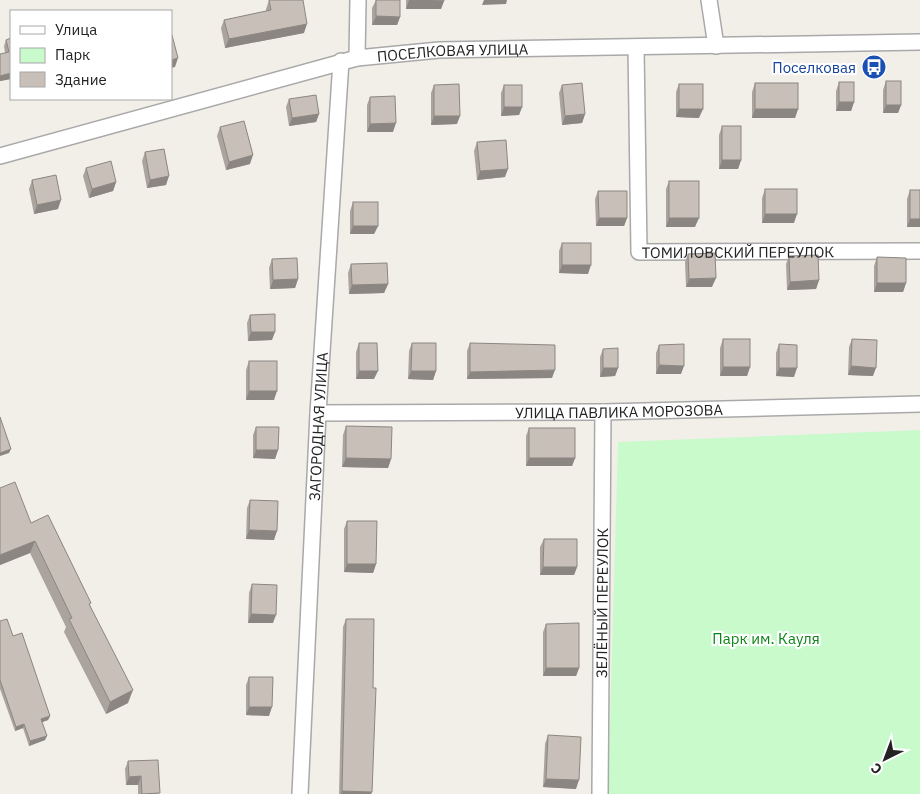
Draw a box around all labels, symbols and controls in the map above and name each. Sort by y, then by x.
legend [10,10,172,100]
text: Улица [55,20,97,39]
street label: ПОСЕЛКОВАЯ УЛИЦА [376,39,529,66]
text: Парк [55,45,90,64]
bus stop icon: Поселковая [861,54,887,80]
place label: Поселковая [772,58,856,77]
text: Здание [55,70,107,89]
street label: ТОМИЛОВСКИЙ ПЕРЕУЛОК [642,242,834,261]
street label: ЗАГОРОДНАЯ УЛИЦА [304,351,331,501]
street label: УЛИЦА ПАВЛИКА МОРОЗОВА [515,399,724,422]
street label: ЗЕЛЁНЫЙ ПЕРЕУЛОК [591,528,612,678]
park label: Парк им. Кауля [712,629,820,648]
north arrow [860,734,910,784]
text: С [867,759,886,778]

